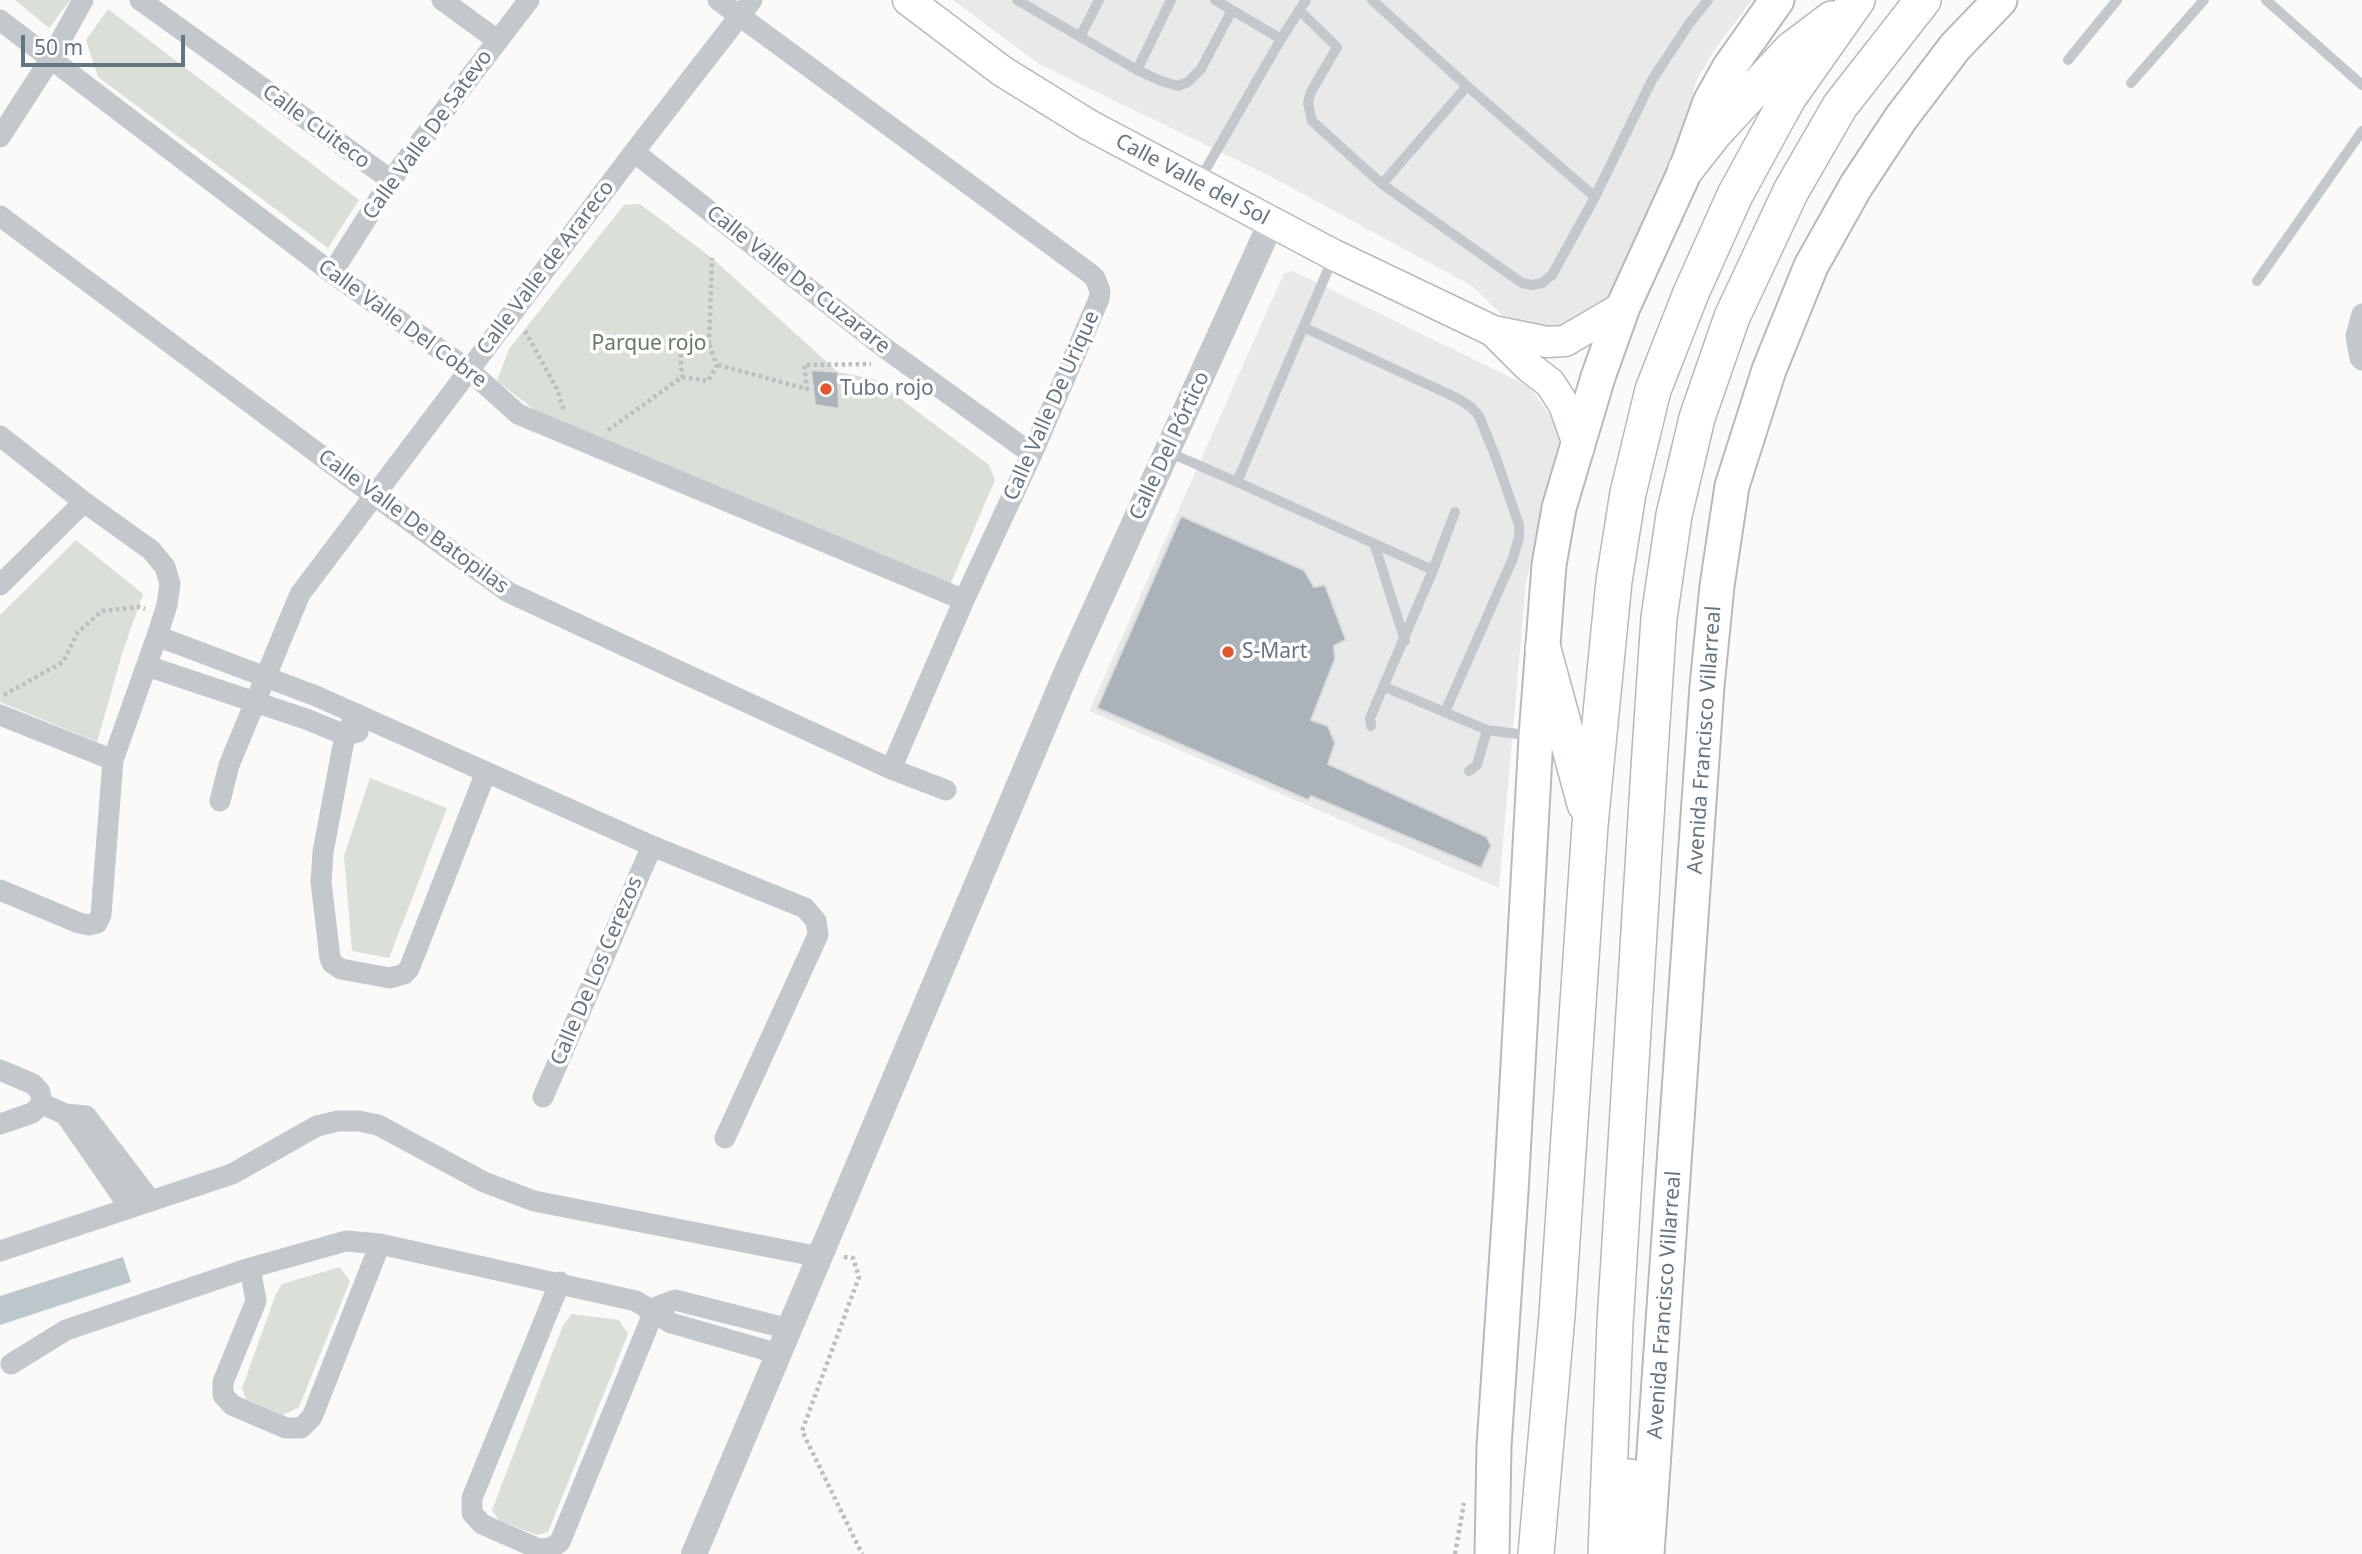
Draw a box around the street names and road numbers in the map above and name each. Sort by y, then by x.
street label: Calle Valle De Satevo [358,45,498,225]
street label: Calle Cuiteco [257,79,375,175]
street label: Calle Valle del Sol [1111,129,1273,231]
street label: Calle Valle de Arareco [472,176,620,360]
street label: Calle Valle De Cuzarare [701,201,895,359]
street label: Calle Valle Del Cobre [313,254,491,394]
street label: Calle Valle De Urique [999,307,1105,505]
street label: Calle Del Pórtico [1125,368,1215,524]
street label: Calle Valle De Batopilas [313,444,513,600]
street label: Avenida Francisco Villarreal [1683,605,1727,875]
street label: Calle De Los Cerezos [546,873,648,1069]
street label: Avenida Francisco Villarreal [1643,1170,1687,1440]

